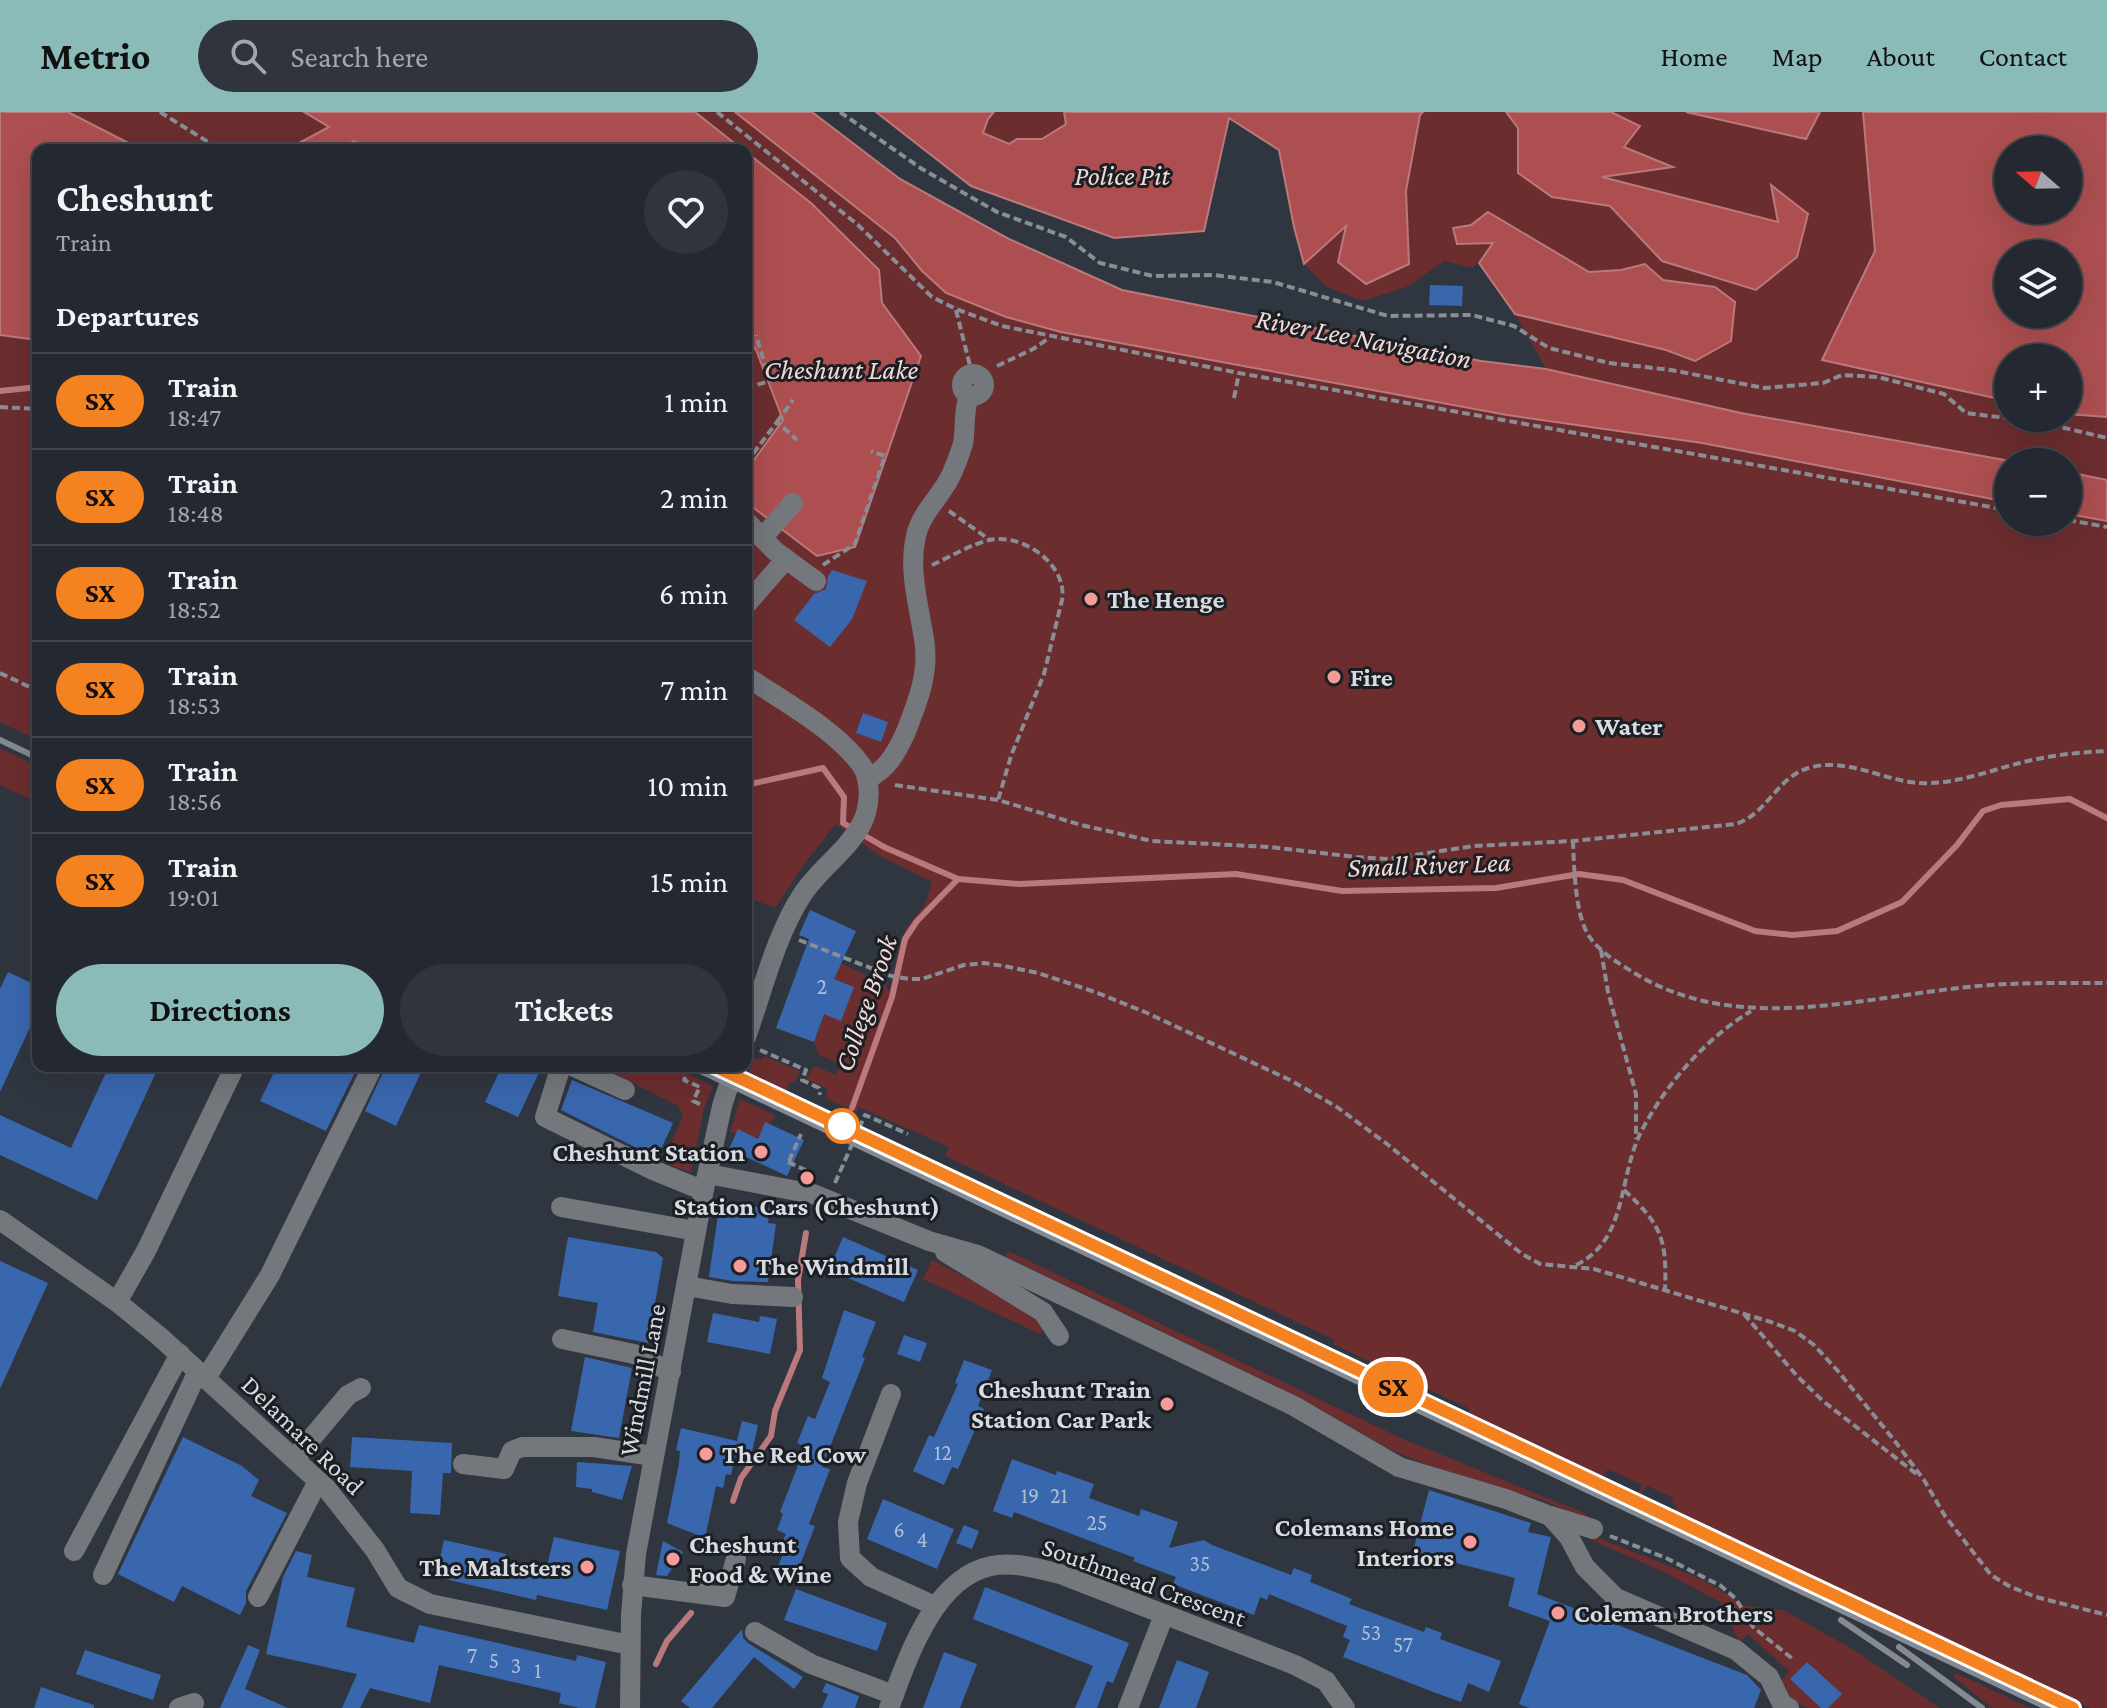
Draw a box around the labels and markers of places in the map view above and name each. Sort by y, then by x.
place label: The Henge [1107,585,1224,614]
marker: The Henge [1082,590,1100,608]
place label: Fire [1350,663,1393,692]
marker: Fire [1325,668,1343,686]
place label: Water [1594,712,1663,741]
marker: Water [1570,717,1588,735]
unlabelled marker [825,1109,859,1143]
place label: Cheshunt Station [552,1138,745,1167]
marker: Cheshunt Station [752,1143,770,1161]
marker: Station Cars (Cheshunt) [798,1169,816,1187]
place label: Station Cars (Cheshunt) [674,1192,940,1221]
place label: The Windmill [756,1252,910,1281]
marker: The Windmill [731,1257,749,1275]
place label: Cheshunt Train Station Car Park [971,1375,1152,1434]
marker: Cheshunt Train Station Car Park [1158,1395,1176,1413]
place label: The Red Cow [722,1440,866,1469]
marker: The Red Cow [697,1445,715,1463]
place label: Colemans Home Interiors [1274,1513,1454,1572]
place label: Cheshunt Food & Wine [689,1530,832,1589]
marker: Colemans Home Interiors [1461,1533,1479,1551]
marker: Cheshunt Food & Wine [664,1550,682,1568]
place label: The Maltsters [419,1553,571,1582]
marker: The Maltsters [578,1558,596,1576]
place label: Coleman Brothers [1574,1599,1773,1628]
marker: Coleman Brothers [1549,1604,1567,1622]

